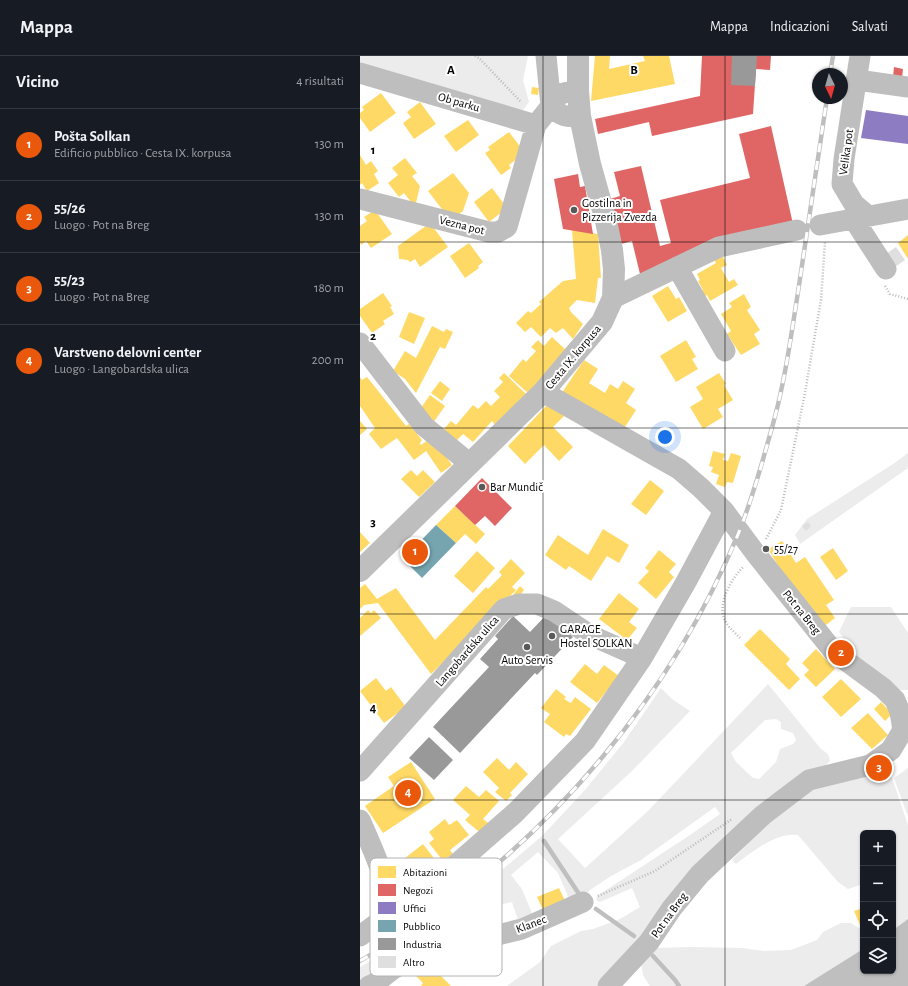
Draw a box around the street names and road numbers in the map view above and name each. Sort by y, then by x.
street label: Ob parku [437,90,481,114]
street label: Velika pot [837,128,855,176]
street label: Vezna pot [438,214,486,236]
street label: Cesta IX. korpusa [543,322,603,391]
street label: Pot na Breg [781,588,823,636]
street label: Langobardska ulica [433,613,501,689]
street label: Pot na Breg [649,890,689,940]
street label: Klanec [514,913,548,935]

